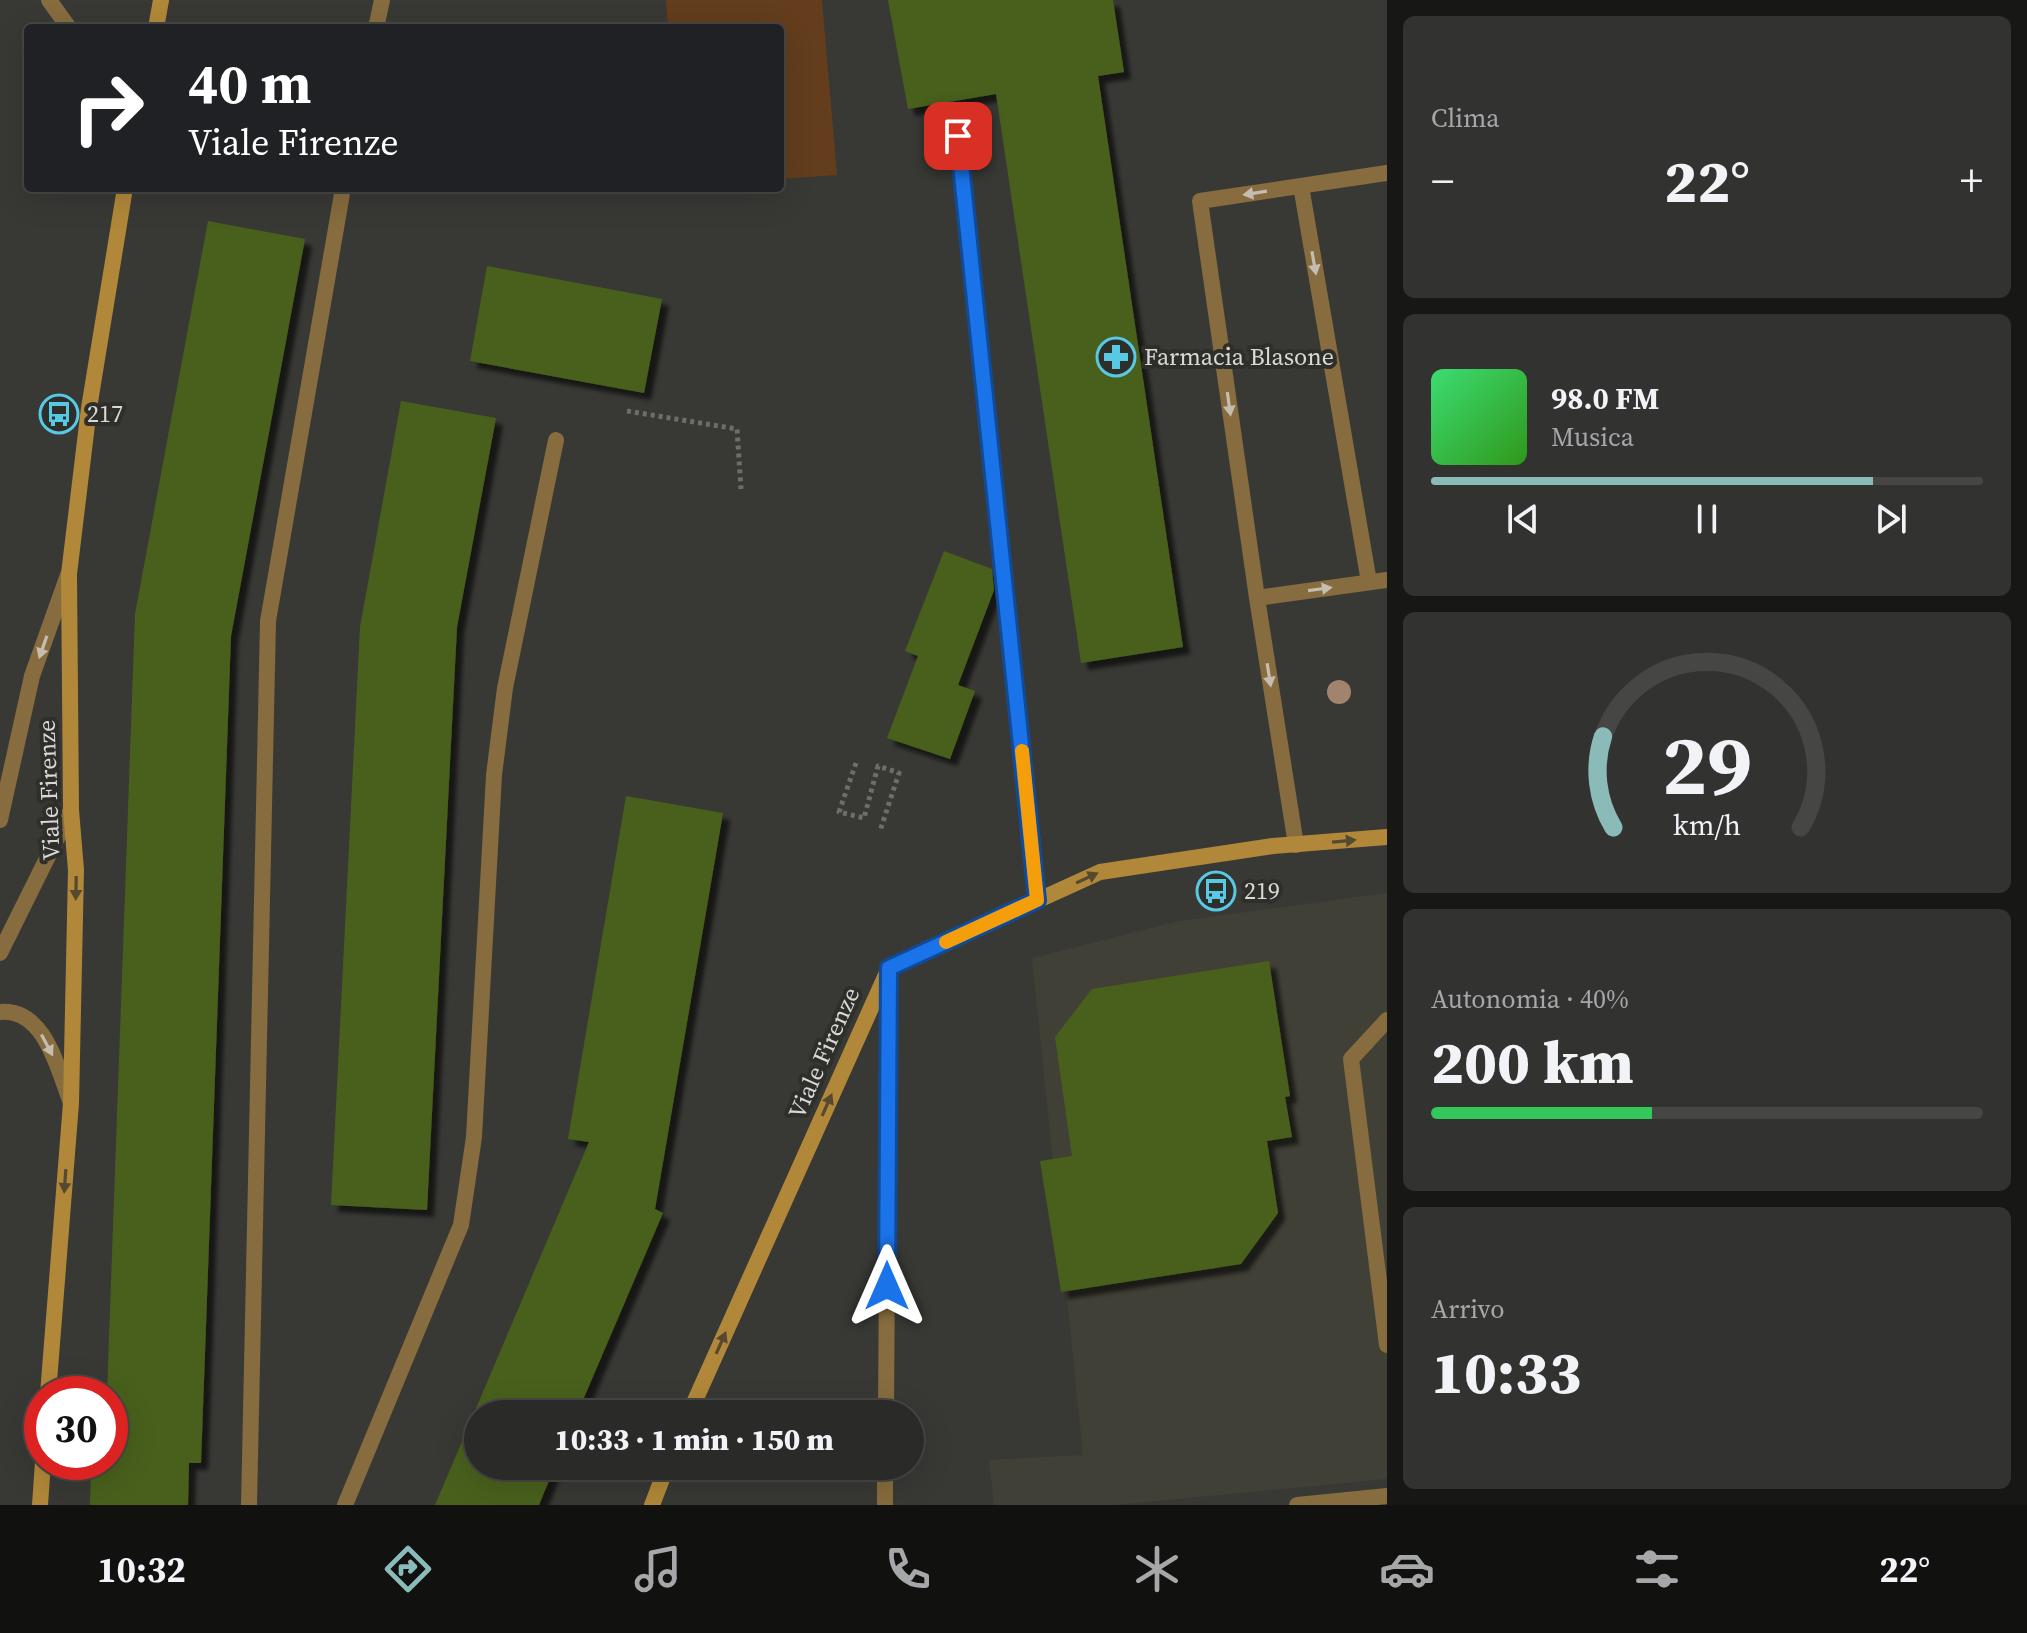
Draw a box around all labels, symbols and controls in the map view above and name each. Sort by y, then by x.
text: 40 m [188,45,311,122]
icon: right [56,56,160,160]
text: Clima [1431,100,1500,136]
pin [924,102,992,170]
icon: arrive [936,114,980,158]
text: Viale Firenze [188,118,399,167]
text: 22° [1664,140,1750,222]
text: − [1431,150,1454,211]
text: + [1960,150,1983,211]
one-way arrow [1242,187,1267,200]
one-way arrow [1308,251,1320,276]
pharmacy icon: Farmacia Blasone [1095,336,1137,378]
place label: Farmacia Blasone [1144,340,1334,373]
text: 98.0 FM [1551,378,1659,419]
one-way arrow [1223,391,1236,416]
bus stop icon: 217 [38,393,80,435]
place label: 217 [87,397,123,430]
text: Musica [1551,419,1634,455]
icon: previous [1501,497,1545,541]
icon: pause [1685,497,1729,541]
icon: next [1869,497,1913,541]
one-way arrow [1308,582,1333,595]
one-way arrow [36,635,48,659]
one-way arrow [1263,663,1276,688]
text: 29 [1662,708,1752,822]
street label: Viale Firenze [30,719,67,861]
text: km/h [1673,806,1741,846]
one-way arrow [1332,834,1357,847]
bus stop icon: 219 [1195,870,1237,912]
one-way arrow [1075,871,1099,884]
place label: 219 [1244,874,1280,907]
one-way arrow [69,876,82,901]
text: Autonomia · 40% [1431,981,1629,1017]
street label: Viale Firenze [780,982,867,1124]
text: 200 km [1431,1021,1634,1103]
one-way arrow [40,1034,54,1056]
one-way arrow [820,1094,834,1117]
one-way arrow [58,1169,71,1194]
position arrow [845,1244,929,1328]
text: Arrivo [1431,1291,1505,1327]
one-way arrow [715,1331,728,1355]
text: 10:33 [1431,1331,1581,1413]
speed limit sign: 30 [24,1376,128,1480]
text: 10:33 · 1 min · 150 m [554,1419,834,1460]
icon: directions [380,1541,436,1597]
icon: music [630,1541,686,1597]
icon: phone [880,1541,936,1597]
icon: climate [1129,1541,1185,1597]
icon: car [1379,1541,1435,1597]
icon: filters [1629,1541,1685,1597]
text: 10:32 [97,1545,186,1594]
text: 22° [1879,1545,1930,1594]

